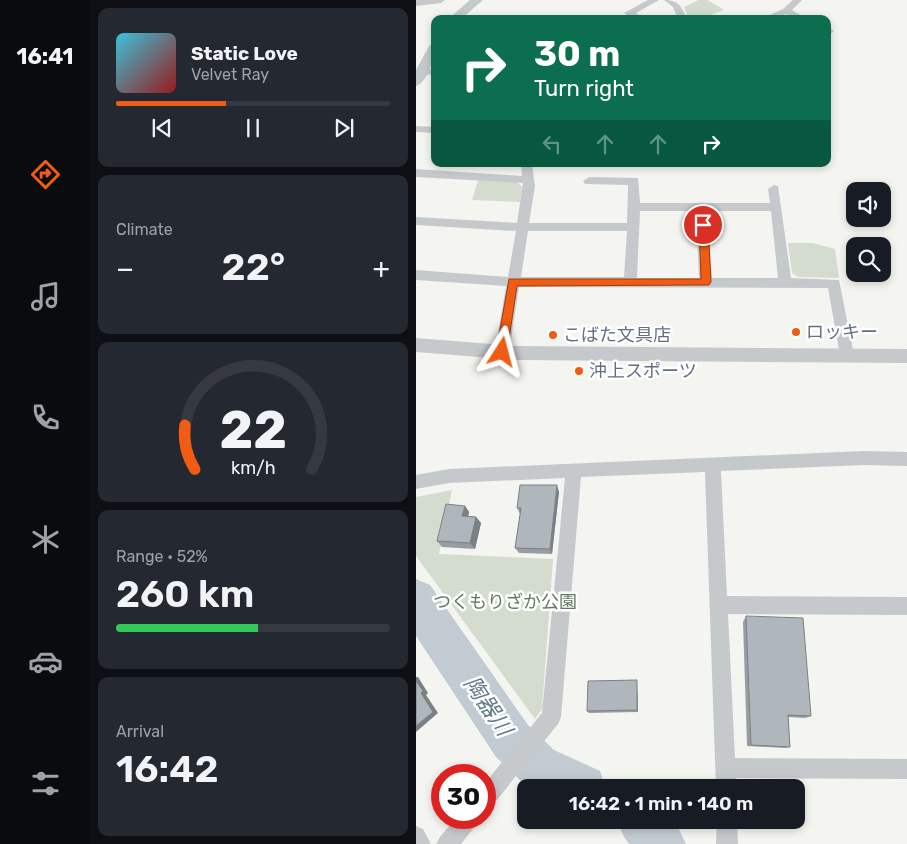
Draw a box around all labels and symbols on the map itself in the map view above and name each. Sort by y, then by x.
pin [682,204,724,246]
place label: ロッキー [806,321,878,343]
place label: こばた文具店 [563,324,671,346]
position arrow [475,325,527,377]
marker: ロッキー [790,326,802,338]
marker: こばた文具店 [547,329,559,341]
place label: 沖上スポーツ [589,360,697,382]
marker: 沖上スポーツ [573,365,585,377]
park label: つくもりざか公園 [433,591,577,613]
water label: 陶器川 [458,671,519,743]
speed limit sign: 30 [431,764,496,829]

